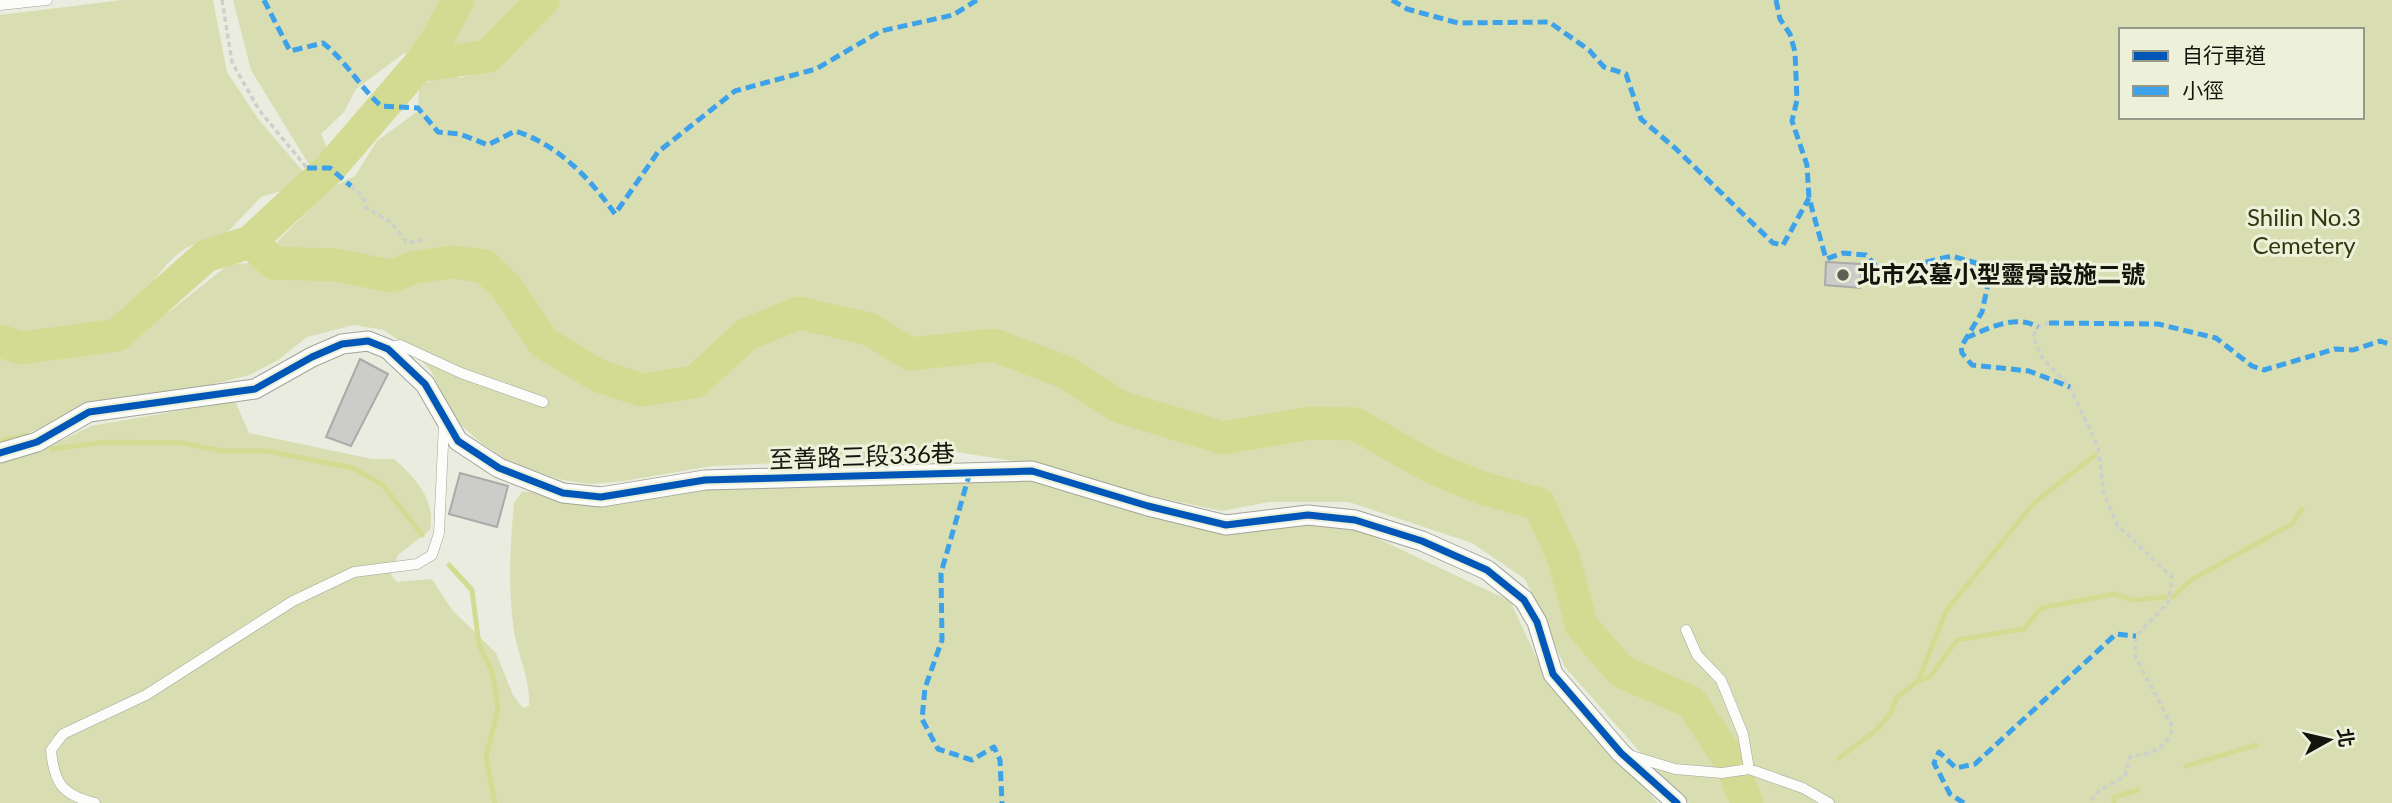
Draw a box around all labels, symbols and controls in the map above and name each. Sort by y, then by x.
legend [2119,28,2364,119]
text: 自行車道 [2182,42,2266,67]
text: 小徑 [2182,77,2224,102]
park label: Shilin No.3 Cemetery [2247,202,2361,259]
place label: 北市公墓小型靈骨設施二號 [1857,259,2145,288]
marker: 北市公墓小型靈骨設施二號 [1835,267,1851,283]
street label: 至善路三段336巷 [769,438,955,473]
north arrow [2294,705,2364,775]
text: 北 [2334,727,2359,749]

